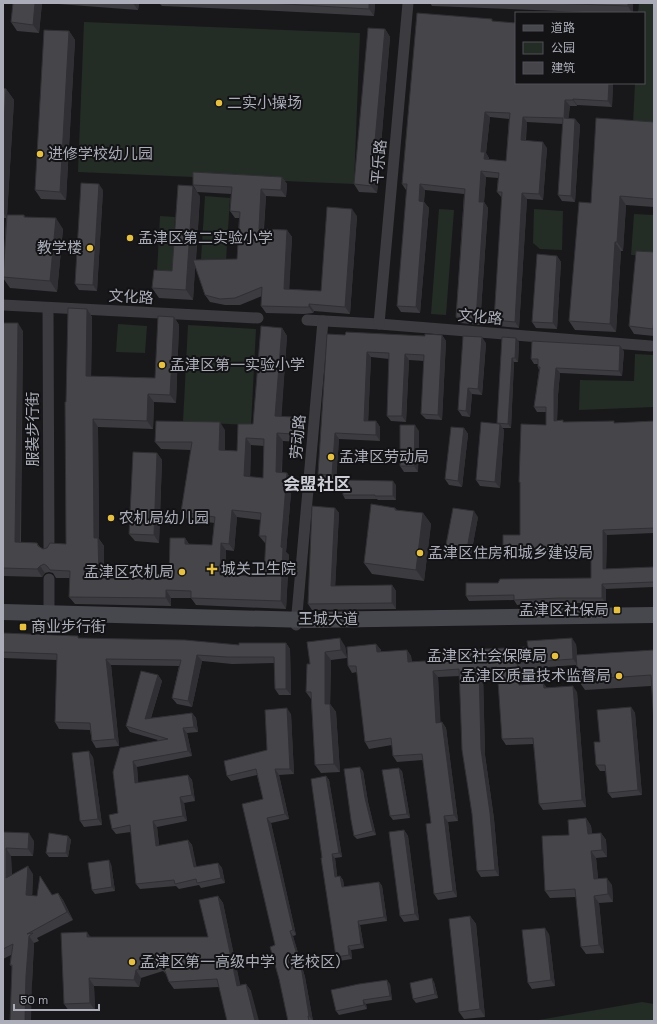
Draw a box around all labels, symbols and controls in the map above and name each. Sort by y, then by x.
legend [515,12,645,84]
text: 道路 [551,20,575,36]
text: 公园 [551,40,575,56]
text: 建筑 [551,60,575,76]
place label: 二实小操场 [227,93,302,112]
marker: 二实小操场 [214,98,224,108]
street label: 平乐路 [367,139,390,185]
place label: 进修学校幼儿园 [48,144,153,163]
marker: 进修学校幼儿园 [35,149,45,159]
place label: 孟津区第二实验小学 [138,228,273,247]
marker: 孟津区第二实验小学 [125,233,135,243]
place label: 教学楼 [37,238,82,257]
marker: 教学楼 [85,243,95,253]
street label: 文化路 [108,286,154,307]
street label: 文化路 [457,305,503,328]
place label: 孟津区第一实验小学 [170,355,305,374]
marker: 孟津区第一实验小学 [157,360,167,370]
street label: 服装步行街 [23,391,42,467]
street label: 劳动路 [286,414,309,460]
place label: 孟津区劳动局 [339,447,429,466]
marker: 孟津区劳动局 [326,452,336,462]
district label: 会盟社区 [283,473,351,495]
place label: 农机局幼儿园 [119,508,209,527]
marker: 农机局幼儿园 [106,513,116,523]
place label: 孟津区住房和城乡建设局 [428,543,593,562]
marker: 孟津区住房和城乡建设局 [415,548,425,558]
place label: 城关卫生院 [221,559,296,578]
place label: 孟津区农机局 [84,562,174,581]
marker: 城关卫生院 [206,563,218,575]
marker: 孟津区农机局 [177,567,187,577]
place label: 孟津区社保局 [519,600,609,619]
marker: 孟津区社保局 [612,605,622,615]
street label: 王城大道 [298,609,358,628]
place label: 商业步行街 [31,617,106,636]
marker: 商业步行街 [18,622,28,632]
place label: 孟津区社会保障局 [427,646,547,665]
marker: 孟津区社会保障局 [550,651,560,661]
place label: 孟津区质量技术监督局 [461,666,611,685]
marker: 孟津区质量技术监督局 [614,671,624,681]
place label: 孟津区第一高级中学（老校区） [140,952,350,971]
marker: 孟津区第一高级中学（老校区） [127,957,137,967]
scale bar [14,986,99,1012]
text: 50 m [20,992,48,1008]

